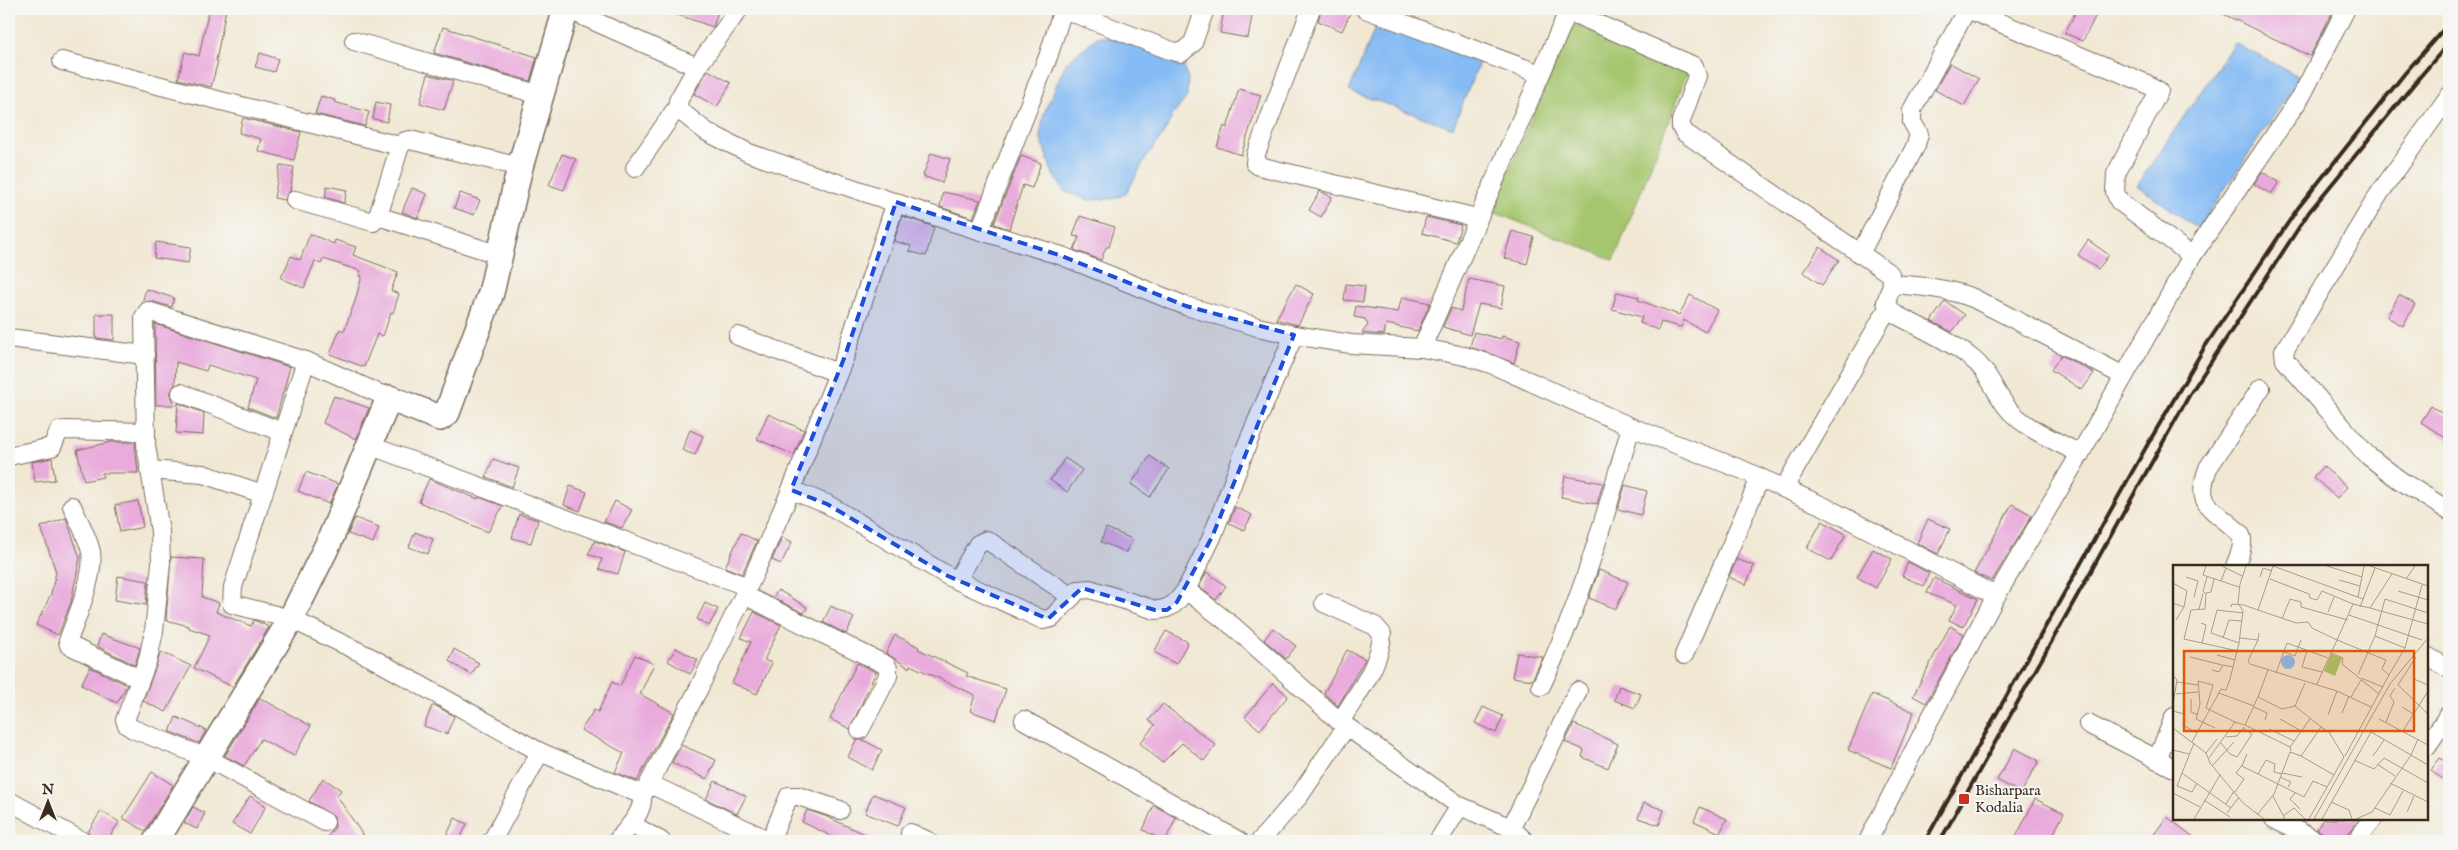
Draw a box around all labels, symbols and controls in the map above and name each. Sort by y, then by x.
inset map [2173,565,2428,820]
north arrow [22,778,72,828]
text: N [41,781,54,799]
place label: Bisharpara Kodalia [1975,781,2041,817]
marker: Bisharpara Kodalia [1957,792,1971,806]

